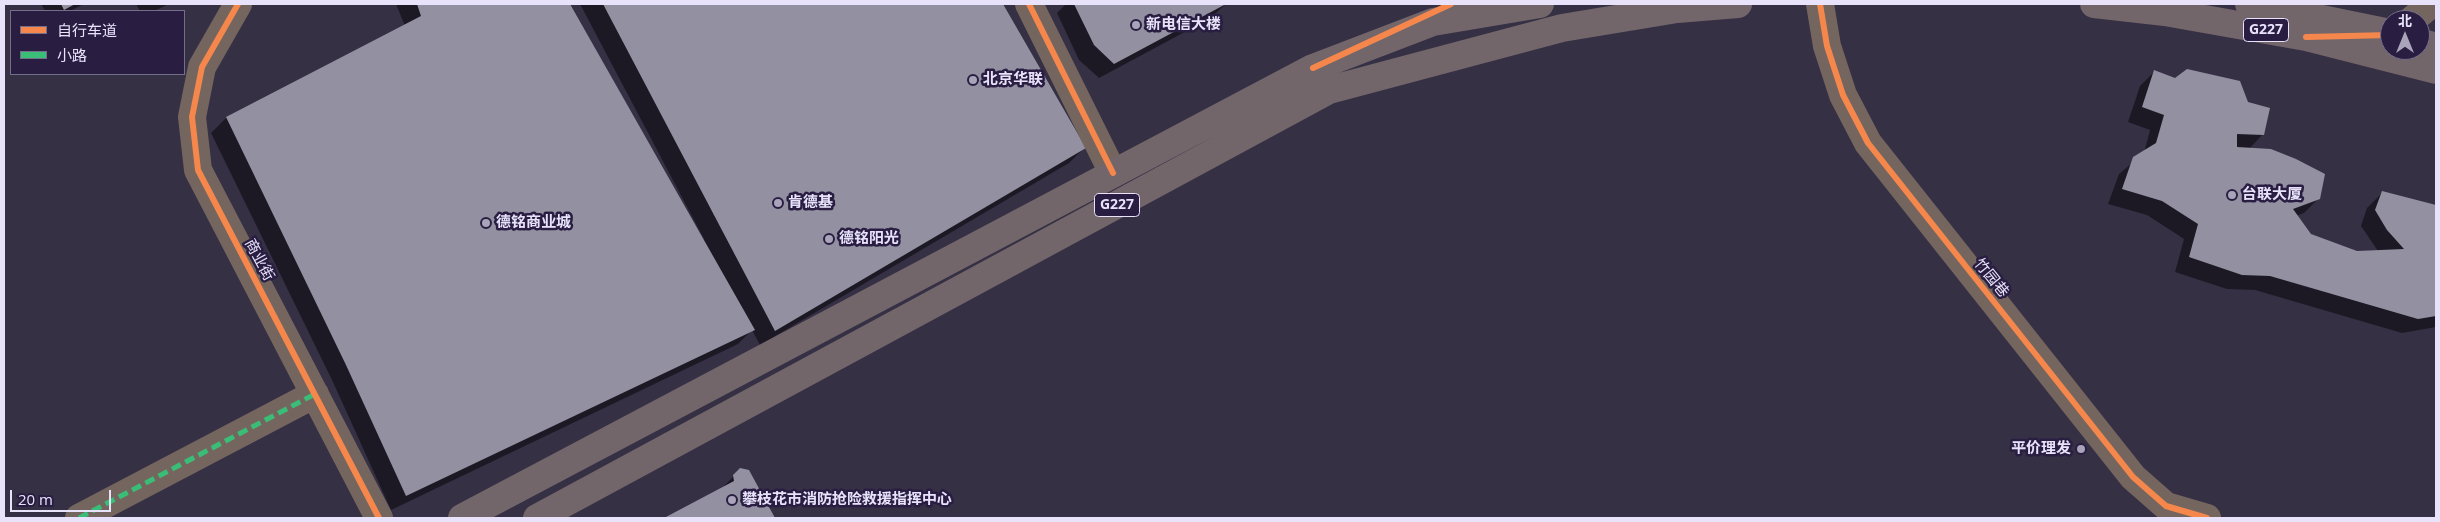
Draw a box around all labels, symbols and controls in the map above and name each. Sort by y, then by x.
legend [10,10,185,75]
north arrow [2380,10,2430,60]
text: 北 [2398,11,2412,30]
place label: 新电信大楼 [1146,16,1221,34]
road number: G227 [2244,18,2288,42]
marker: 新电信大楼 [1130,19,1142,31]
text: 自行车道 [57,20,117,40]
text: 小路 [57,45,87,65]
place label: 北京华联 [983,71,1043,89]
marker: 北京华联 [967,74,979,86]
place label: 台联大厦 [2242,186,2302,204]
marker: 台联大厦 [2226,189,2238,201]
place label: 肯德基 [788,194,833,212]
road number: G227 [1094,194,1140,216]
marker: 肯德基 [772,197,784,209]
place label: 德铭商业城 [496,214,571,232]
marker: 德铭商业城 [480,217,492,229]
place label: 德铭阳光 [839,230,899,248]
marker: 德铭阳光 [823,233,835,245]
street label: 商业街 [240,236,278,284]
street label: 竹园巷 [1970,255,2012,301]
place label: 平价理发 [2011,440,2071,458]
marker: 平价理发 [2075,443,2087,455]
scale bar [12,480,114,512]
text: 20 m [18,489,53,509]
place label: 攀枝花市消防抢险救援指挥中心 [742,491,952,509]
marker: 攀枝花市消防抢险救援指挥中心 [726,494,738,506]

